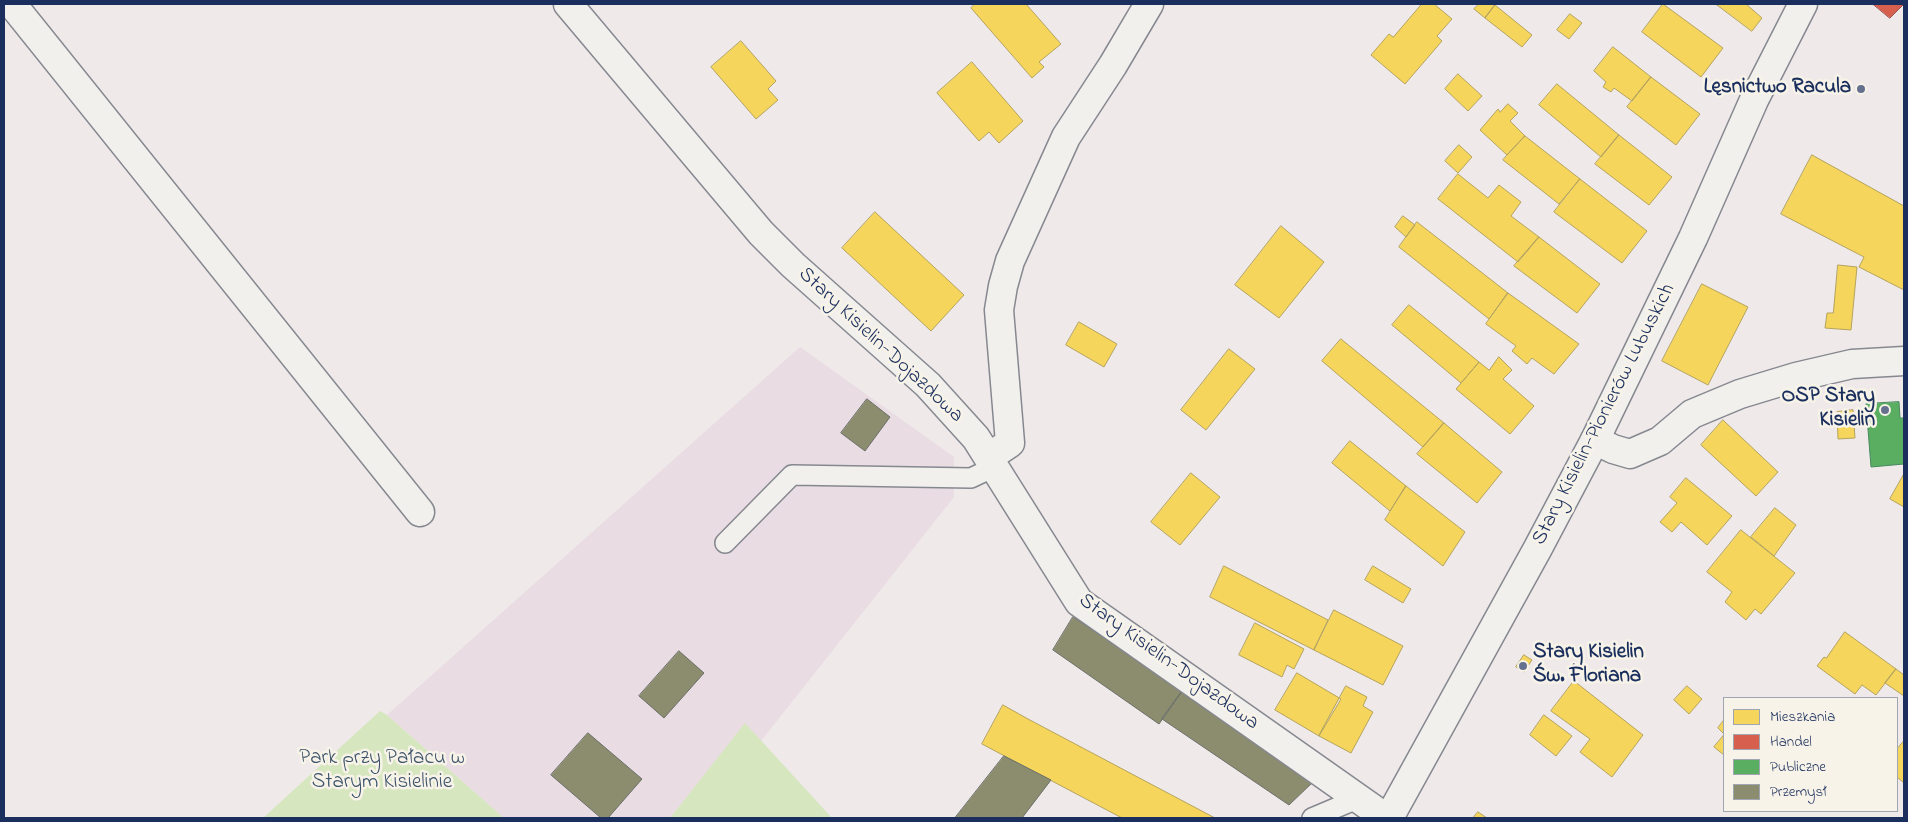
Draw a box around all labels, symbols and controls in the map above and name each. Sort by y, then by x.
place label: Lęsnictwo Racula [1704,76,1851,102]
marker: Lęsnictwo Racula [1855,83,1867,95]
street label: Stary Kisielin-Dojazdowa [792,263,968,429]
street label: Stary Kisielin-Pionierów Lubuskich [1528,280,1682,550]
place label: OSP Stary Kisielin [1782,385,1875,435]
marker: OSP Stary Kisielin [1879,404,1891,416]
street label: Stary Kisielin-Dojazdowa [1073,589,1263,737]
place label: Stary Kisielin Św. Floriana [1533,641,1644,691]
marker: Stary Kisielin Św. Floriana [1517,660,1529,672]
legend [1723,697,1898,812]
text: Mieszkania [1770,706,1835,728]
text: Handel [1770,731,1812,753]
park label: Park przy Pałacu w Starym Kisielinie [299,747,465,797]
text: Publiczne [1770,756,1826,778]
text: Przemysł [1770,781,1826,803]

